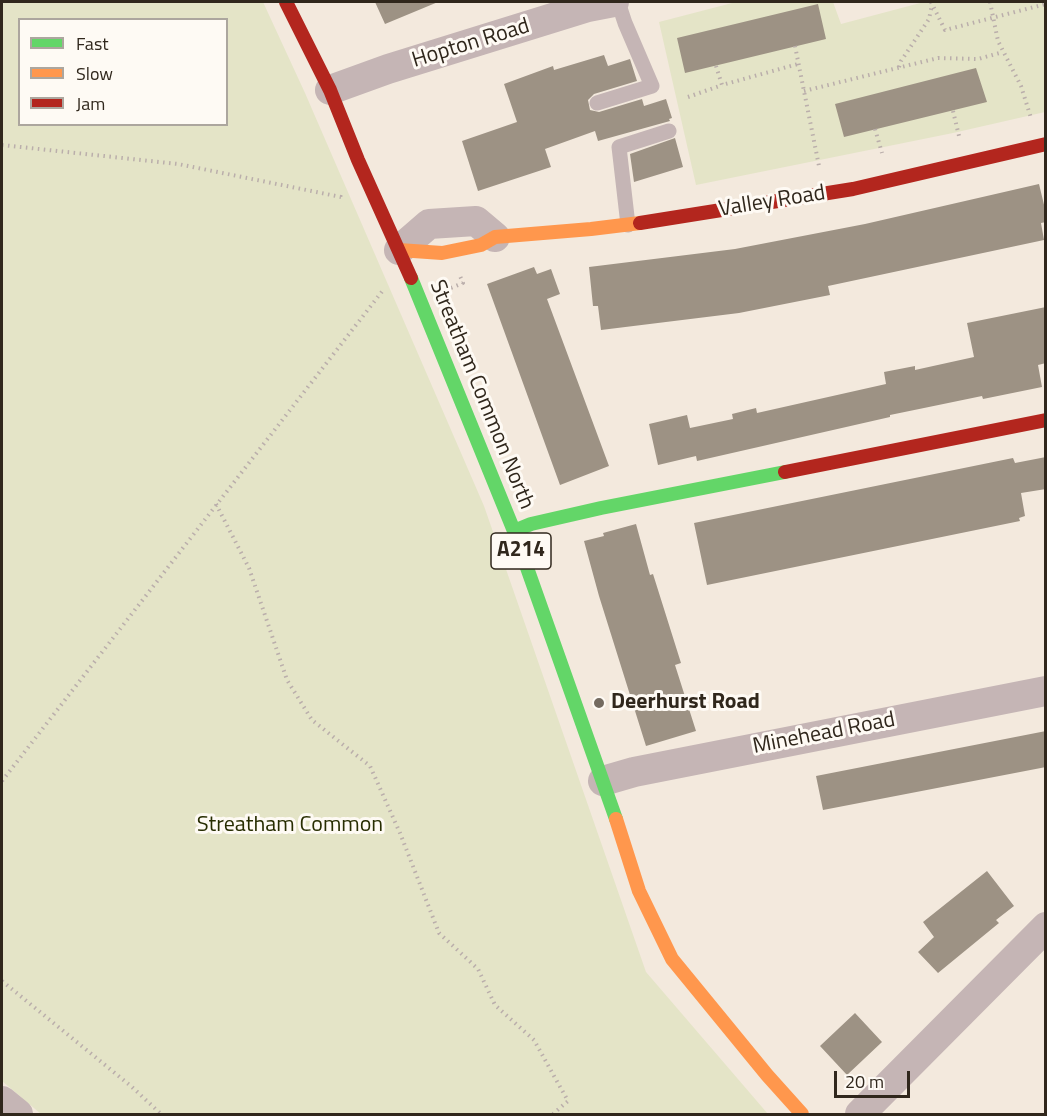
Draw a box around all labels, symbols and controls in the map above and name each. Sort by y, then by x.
street label: Hopton Road [409,14,533,74]
legend [18,18,228,126]
text: Fast [76,30,109,57]
text: Slow [76,60,113,87]
text: Jam [76,90,105,117]
street label: Valley Road [717,181,827,223]
street label: Streatham Common North [423,277,539,513]
road number: A214 [491,533,551,569]
place label: Deerhurst Road [611,690,760,716]
marker: Deerhurst Road [592,696,606,710]
street label: Minehead Road [751,707,897,761]
park label: Streatham Common [197,813,383,839]
scale bar [837,1059,914,1097]
text: 20 m [845,1068,884,1095]

